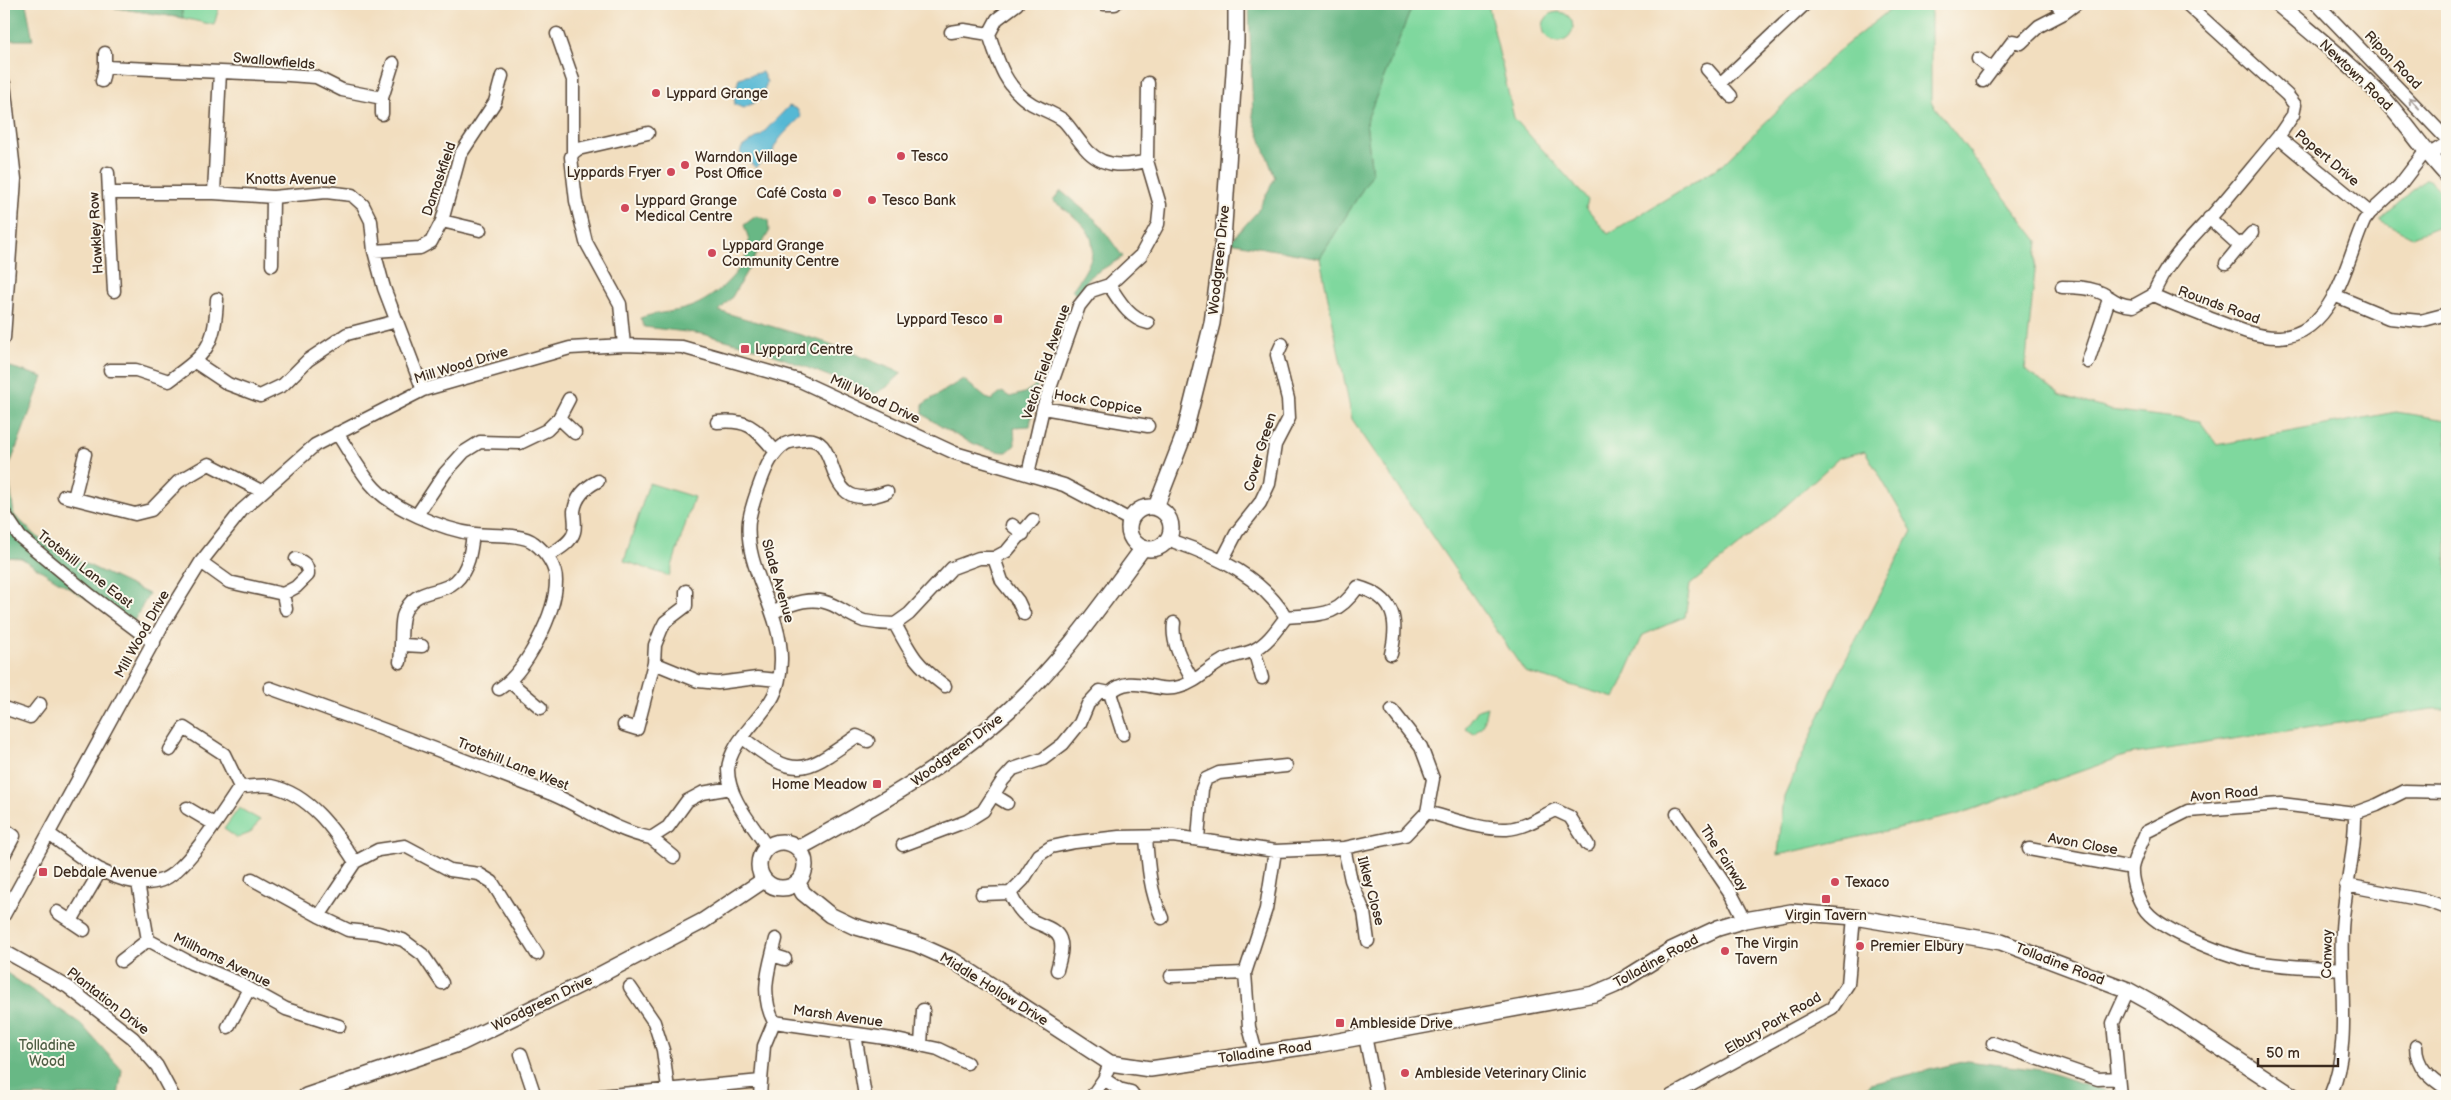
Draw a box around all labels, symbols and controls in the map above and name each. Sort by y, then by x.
street label: Ripon Road [2361,27,2425,93]
street label: Newtown Road [2316,36,2396,114]
street label: Swallowfields [232,49,316,73]
place label: Lyppard Grange [666,85,768,102]
marker: Lyppard Grange [650,87,662,99]
one-way arrow [2408,97,2420,110]
street label: Popert Drive [2291,126,2363,190]
street label: Damaskfield [418,140,460,218]
place label: Tesco [911,148,949,165]
place label: Warndon Village Post Office [695,149,797,182]
marker: Tesco [895,150,907,162]
marker: Warndon Village Post Office [679,159,691,171]
place label: Lyppards Fryer [567,164,662,181]
marker: Lyppards Fryer [665,166,677,178]
street label: Knotts Avenue [246,171,336,188]
place label: Café Costa [756,185,827,202]
marker: Café Costa [831,187,843,199]
street label: Hawkley Row [85,191,107,274]
place label: Lyppard Grange Medical Centre [635,192,737,225]
place label: Tesco Bank [882,192,956,209]
marker: Tesco Bank [866,194,878,206]
marker: Lyppard Grange Medical Centre [619,202,631,214]
street label: Woodgreen Drive [1205,204,1233,316]
place label: Lyppard Grange Community Centre [722,237,839,270]
marker: Lyppard Grange Community Centre [706,247,718,259]
street label: Rounds Road [2176,282,2262,328]
street label: Vetch Field Avenue [1018,302,1074,422]
place label: Lyppard Tesco [896,311,988,328]
marker: Lyppard Tesco [992,313,1004,325]
place label: Lyppard Centre [755,341,853,358]
street label: Mill Wood Drive [412,343,510,387]
marker: Lyppard Centre [739,343,751,355]
street label: Mill Wood Drive [827,371,923,427]
street label: Hock Coppice [1052,386,1144,418]
street label: Cover Green [1240,411,1280,493]
street label: Trotshill Lane East [34,526,137,612]
street label: Slade Avenue [758,537,798,625]
street label: Mill Wood Drive [111,587,173,681]
street label: Woodgreen Drive [908,710,1006,790]
street label: Trotshill Lane West [455,734,572,794]
place label: Home Meadow [772,776,868,793]
marker: Home Meadow [871,778,883,790]
street label: Avon Road [2189,783,2259,805]
street label: The Fairway [1696,822,1752,895]
street label: Avon Close [2047,830,2119,858]
street label: Ilkley Close [1354,855,1388,927]
place label: Debdale Avenue [53,864,157,881]
marker: Debdale Avenue [37,866,49,878]
place label: Texaco [1845,874,1890,891]
marker: Texaco [1829,876,1841,888]
marker: Virgin Tavern [1820,893,1832,905]
place label: Virgin Tavern [1785,907,1867,924]
street label: Millhams Avenue [170,929,274,991]
street label: Conway [2318,929,2336,979]
street label: Tolladine Road [1611,931,1701,991]
place label: The Virgin Tavern [1735,935,1798,968]
place label: Premier Elbury [1870,938,1965,955]
street label: Tolladine Road [2013,939,2107,989]
marker: Premier Elbury [1854,940,1866,952]
marker: The Virgin Tavern [1719,945,1731,957]
street label: Middle Hollow Drive [937,949,1051,1029]
street label: Plantation Drive [64,964,152,1038]
street label: Woodgreen Drive [489,971,595,1035]
street label: Elbury Park Road [1722,988,1824,1058]
street label: Marsh Avenue [792,1001,884,1031]
place label: Ambleside Drive [1350,1015,1453,1032]
marker: Ambleside Drive [1334,1017,1346,1029]
scale bar [2258,1035,2338,1067]
park label: Tolladine Wood [19,1037,75,1070]
street label: Tolladine Road [1217,1037,1313,1067]
text: 50 m [2266,1044,2300,1063]
place label: Ambleside Veterinary Clinic [1415,1065,1586,1082]
marker: Ambleside Veterinary Clinic [1399,1067,1411,1079]

